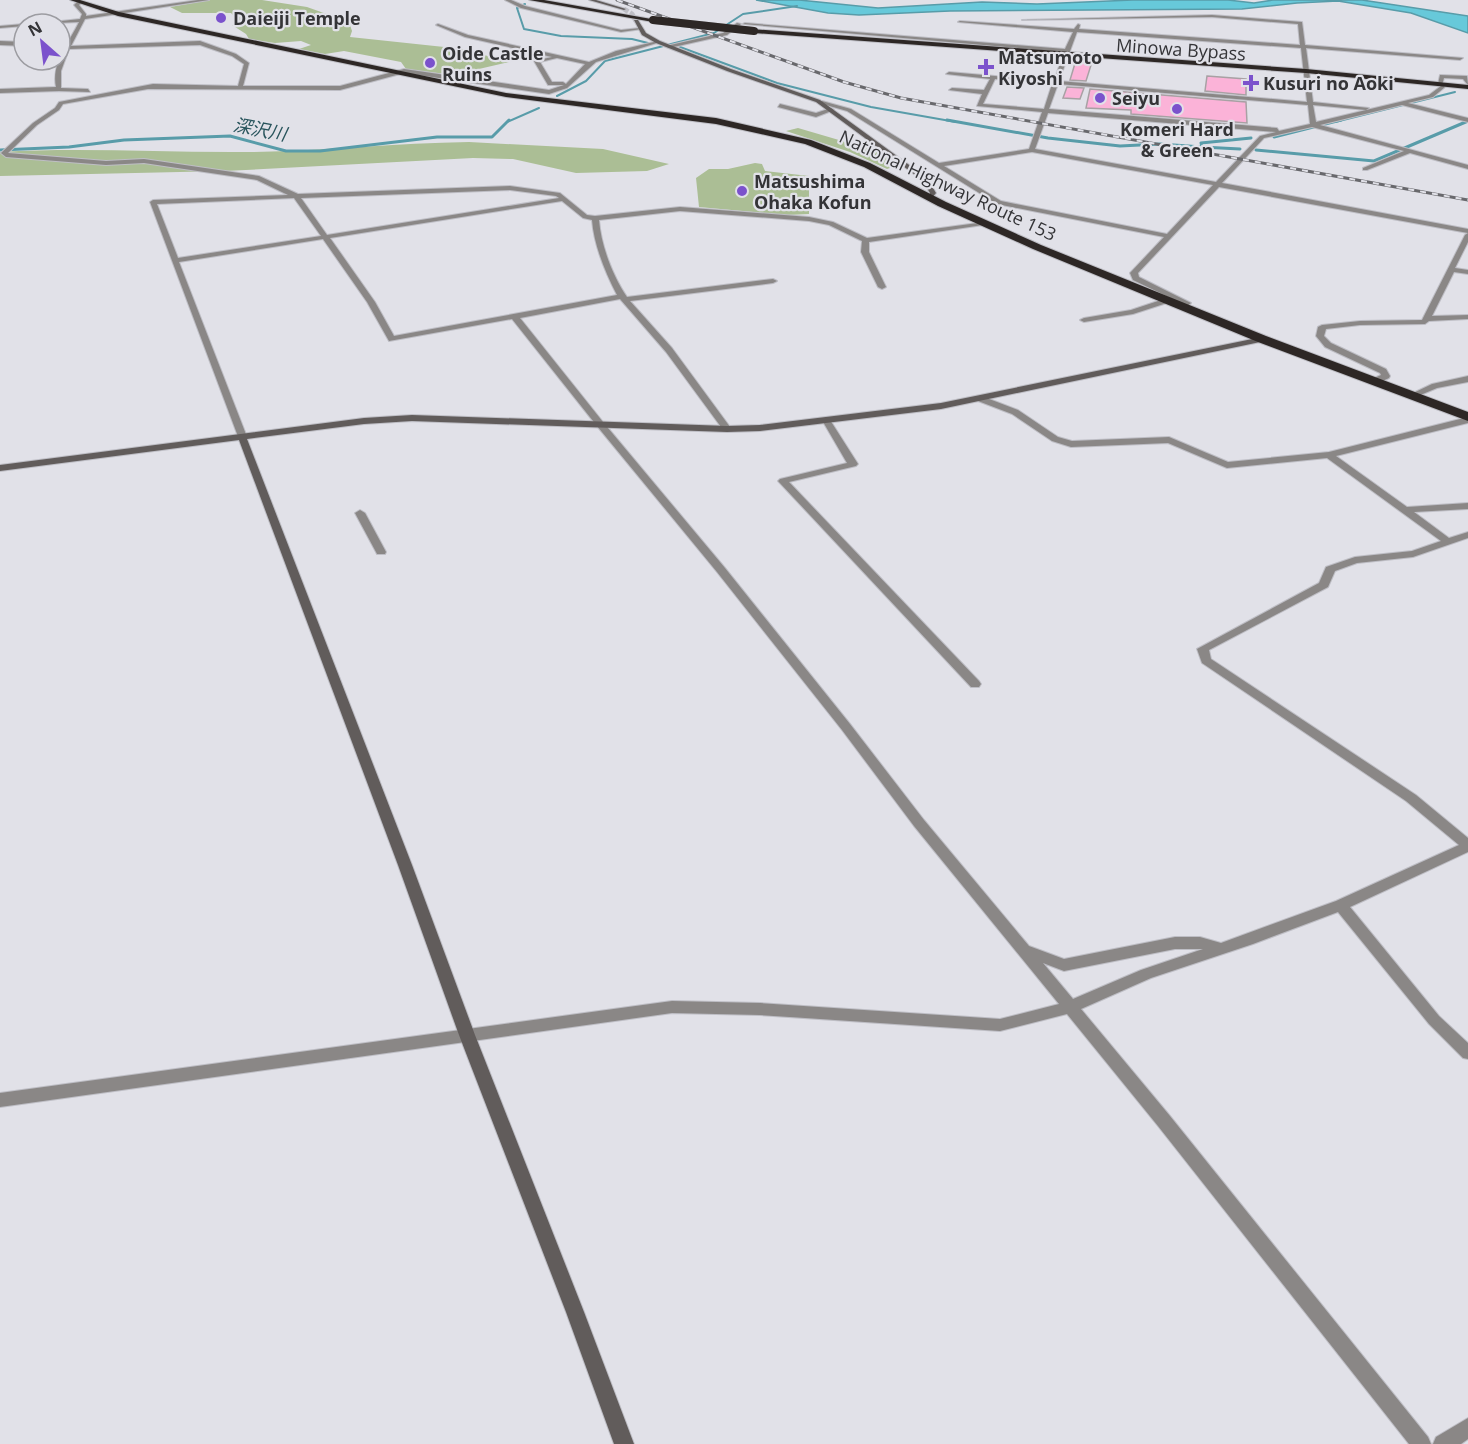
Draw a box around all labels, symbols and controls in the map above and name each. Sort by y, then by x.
place label: Daieiji Temple [233,6,361,30]
marker: Daieiji Temple [214,11,228,25]
north arrow [12,12,72,72]
text: N [24,16,46,42]
street label: Minowa Bypass [1115,32,1247,66]
place label: Oide Castle Ruins [442,41,544,86]
place label: Matsumoto Kiyoshi [998,45,1102,90]
marker: Oide Castle Ruins [423,56,437,70]
marker: Matsumoto Kiyoshi [979,60,993,74]
place label: Kusuri no Aoki [1263,71,1394,95]
marker: Kusuri no Aoki [1244,76,1258,90]
place label: Seiyu [1112,86,1160,110]
marker: Seiyu [1093,91,1107,105]
marker: Komeri Hard & Green [1170,102,1184,116]
water label: 深沢川 [231,112,291,146]
place label: Komeri Hard & Green [1120,117,1234,162]
street label: National Highway Route 153 [836,124,1060,246]
place label: Matsushima Ohaka Kofun [754,169,871,214]
marker: Matsushima Ohaka Kofun [735,184,749,198]

